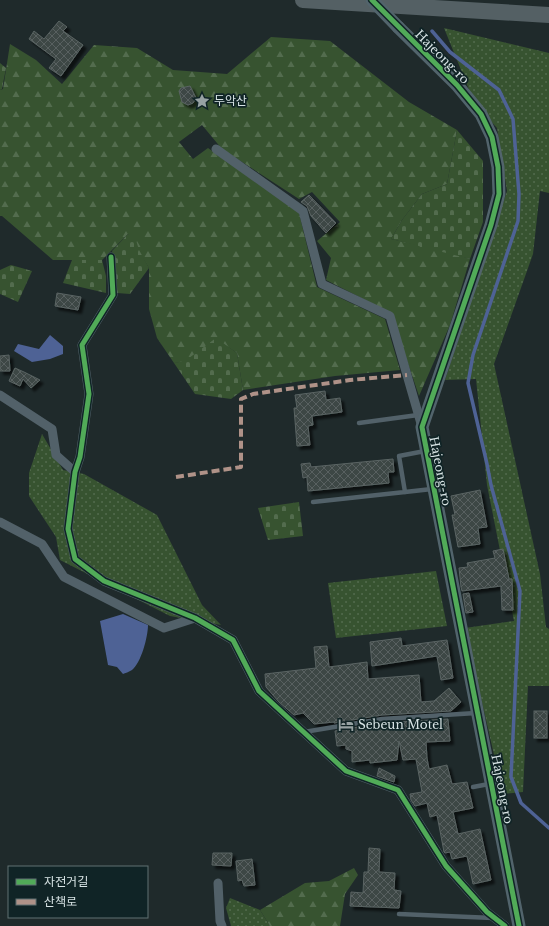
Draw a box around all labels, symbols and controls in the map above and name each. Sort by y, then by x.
street label: Hajeong-ro [412,26,473,87]
place icon: 두악산 [193,92,211,110]
place label: 두악산 [214,93,247,108]
street label: Hajeong-ro [426,435,455,507]
hotel icon: Sebeun Motel [337,716,355,734]
place label: Sebeun Motel [358,717,443,732]
street label: Hajeong-ro [488,753,517,825]
legend [8,866,148,918]
text: 자전거길 [44,874,88,889]
text: 산책로 [44,894,77,909]

